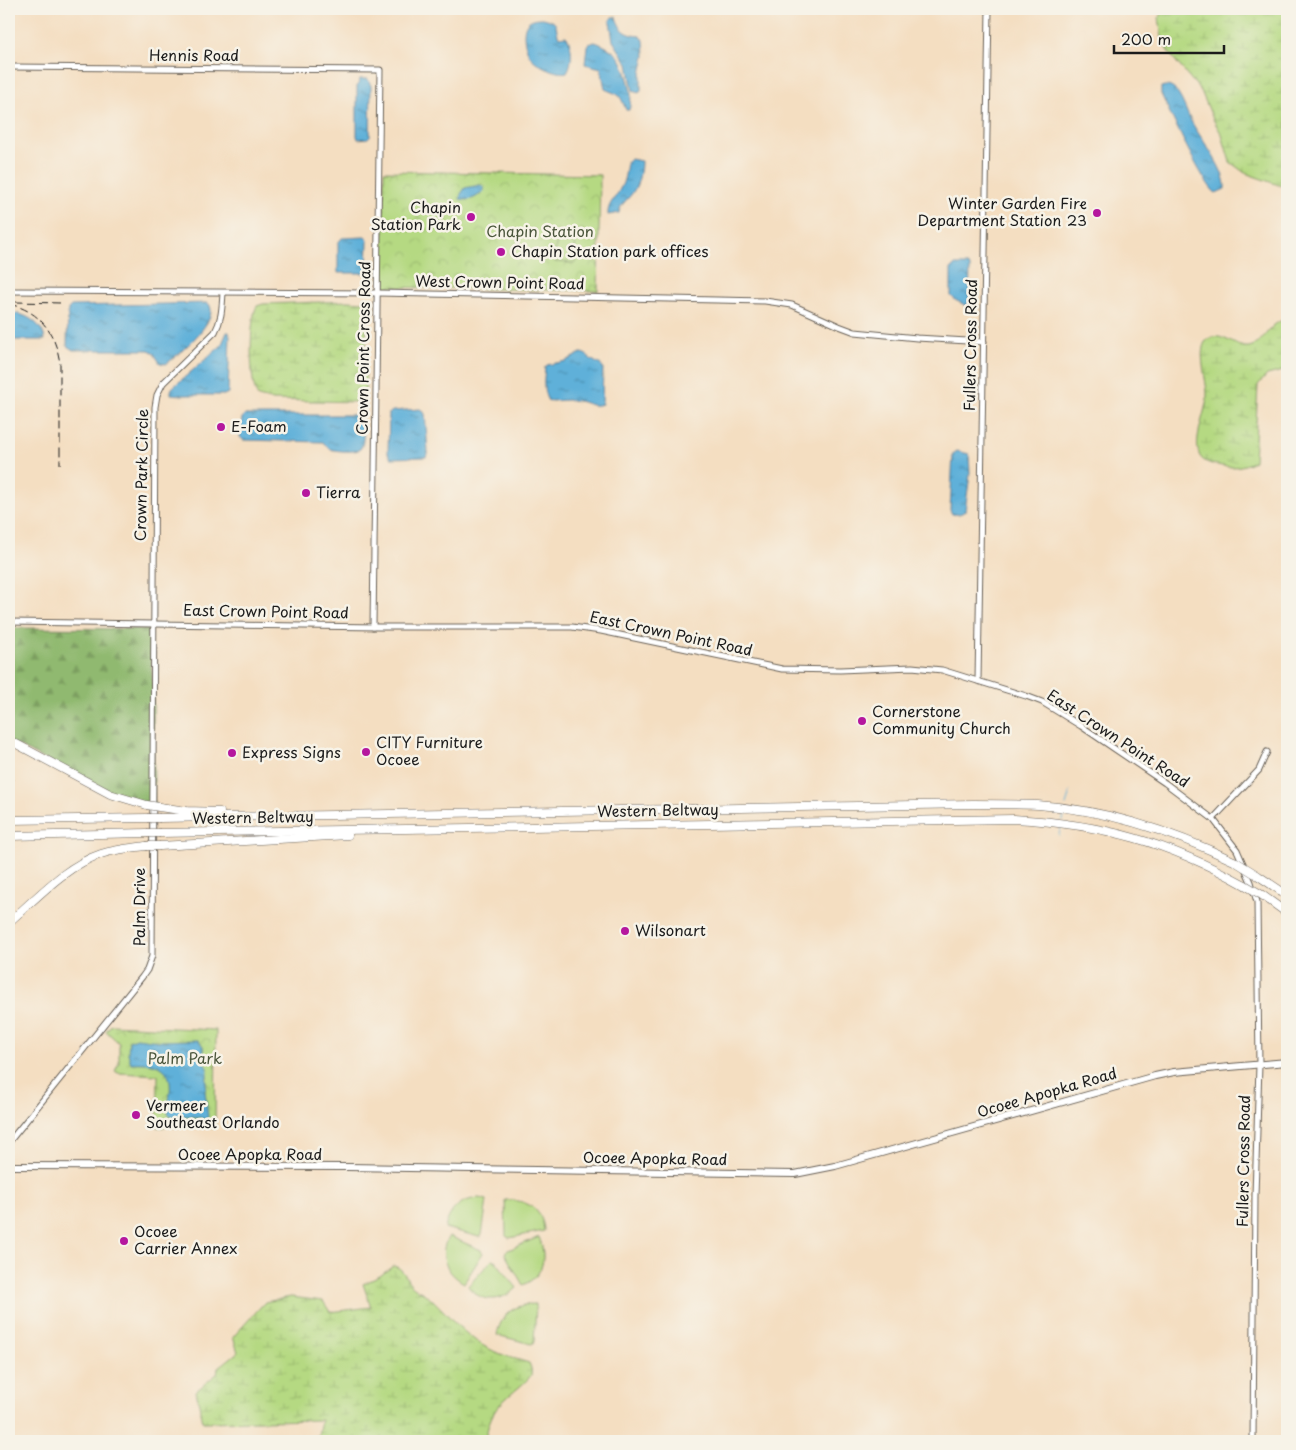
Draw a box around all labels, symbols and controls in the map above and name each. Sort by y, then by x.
scale bar [1114,22,1224,54]
text: 200 m [1121,27,1171,50]
street label: Hennis Road [149,43,239,66]
place label: Winter Garden Fire Department Station 23 [917,191,1087,231]
place label: Chapin Station Park [371,195,461,235]
marker: Winter Garden Fire Department Station 23 [1091,207,1103,219]
marker: Chapin Station Park [465,211,477,223]
park label: Chapin Station [486,219,594,242]
place label: Chapin Station park offices [511,239,708,262]
marker: Chapin Station park offices [495,246,507,258]
street label: Crown Point Cross Road [349,261,376,435]
street label: West Crown Point Road [415,269,585,294]
street label: Fullers Cross Road [957,279,982,411]
street label: Crown Park Circle [128,409,153,541]
place label: E-Foam [231,414,287,437]
marker: E-Foam [215,421,227,433]
place label: Tierra [316,480,361,503]
marker: Tierra [300,487,312,499]
street label: East Crown Point Road [183,598,349,623]
street label: East Crown Point Road [588,604,755,661]
street label: East Crown Point Road [1043,683,1195,793]
place label: Cornerstone Community Church [872,699,1011,739]
marker: Cornerstone Community Church [856,715,868,727]
place label: CITY Furniture Ocoee [376,730,483,770]
place label: Express Signs [242,740,341,763]
marker: CITY Furniture Ocoee [360,746,372,758]
marker: Express Signs [226,747,238,759]
street label: Western Beltway [597,797,719,822]
street label: Western Beltway [192,804,314,829]
street label: Palm Drive [127,868,150,946]
place label: Wilsonart [635,918,706,941]
marker: Wilsonart [619,925,631,937]
park label: Palm Park [148,1046,222,1069]
street label: Ocoee Apopka Road [974,1061,1119,1123]
place label: Vermeer Southeast Orlando [146,1093,280,1133]
street label: Fullers Cross Road [1230,1095,1255,1227]
marker: Vermeer Southeast Orlando [130,1109,142,1121]
street label: Ocoee Apopka Road [178,1142,322,1165]
street label: Ocoee Apopka Road [583,1145,727,1170]
place label: Ocoee Carrier Annex [134,1219,237,1259]
marker: Ocoee Carrier Annex [118,1235,130,1247]

